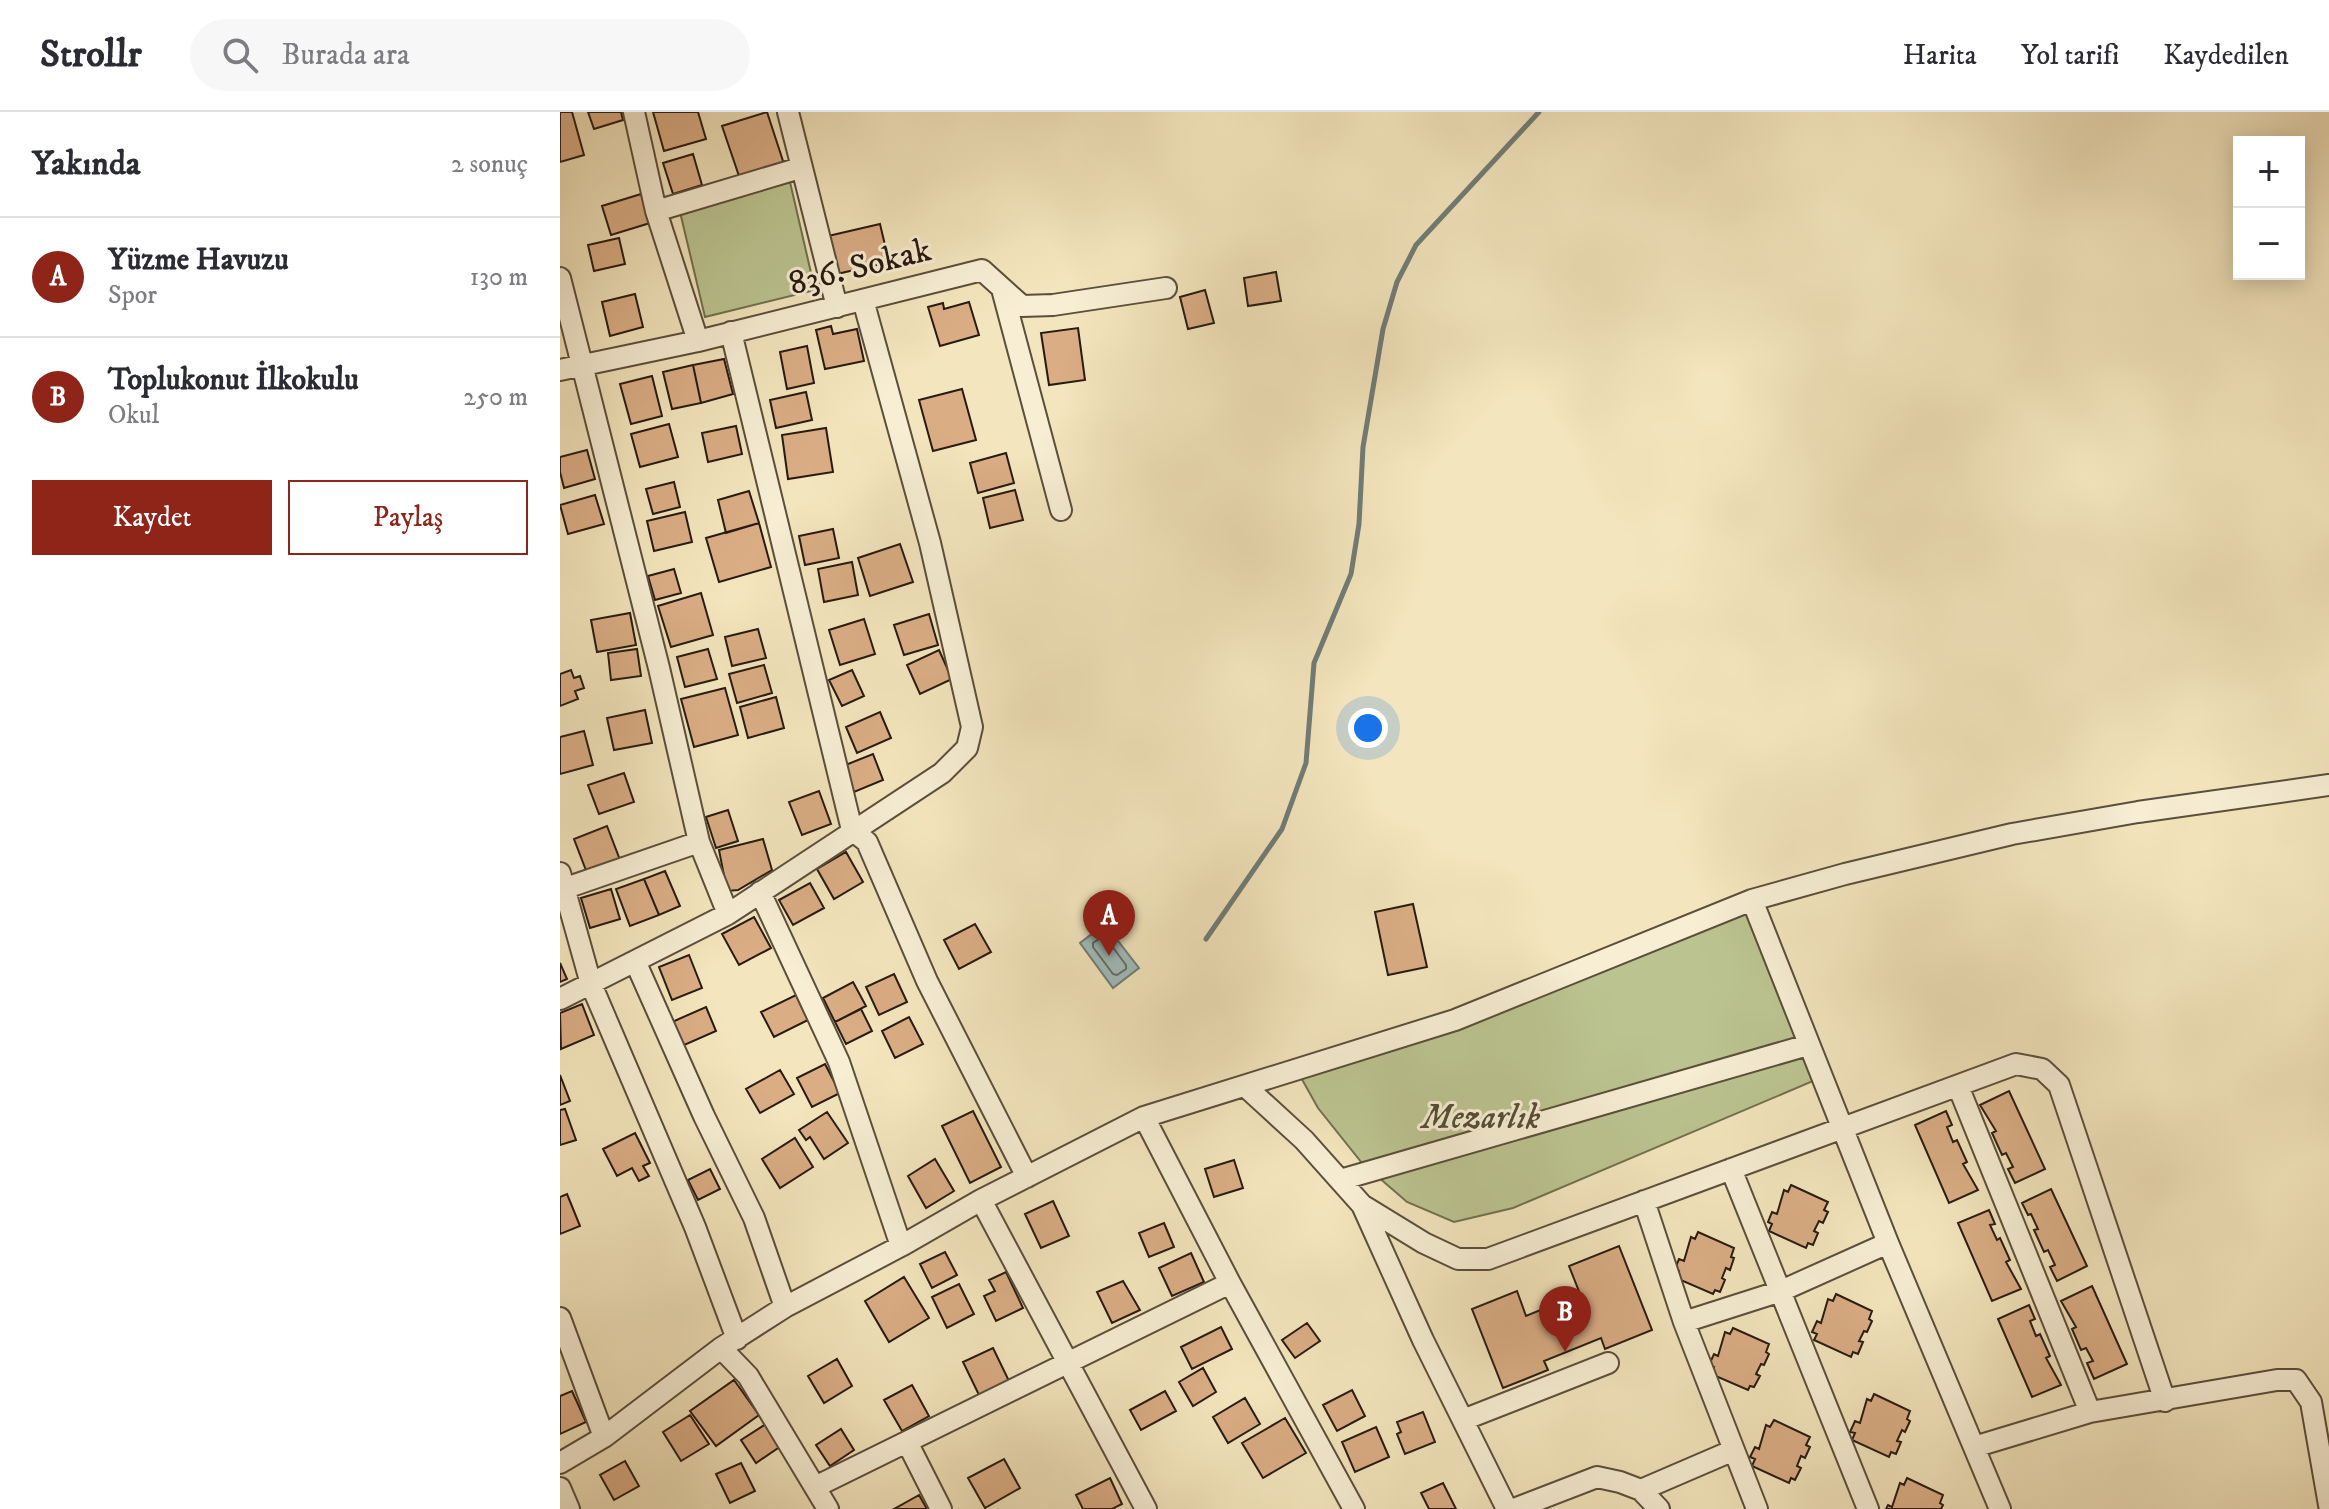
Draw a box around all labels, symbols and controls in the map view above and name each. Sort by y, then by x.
search box [190,19,750,91]
text: Strollr [40,31,142,79]
icon: search [218,33,262,77]
text: Burada ara [282,37,410,74]
text: Harita [1903,38,1977,73]
text: Yol tarifi [2021,38,2119,73]
text: Kaydedilen [2163,38,2289,73]
map controls [2233,136,2305,280]
button: + [2233,136,2305,208]
text: Yakında [32,143,140,185]
text: 2 sonuç [451,148,528,181]
button: − [2233,208,2305,280]
street label: 836. Sokak [785,229,936,305]
text: Yüzme Havuzu [108,242,289,279]
text: A [50,261,66,294]
text: 130 m [470,261,528,294]
text: Spor [108,279,157,312]
text: Toplukonut İlkokulu [108,362,359,399]
text: B [50,381,66,414]
text: 250 m [463,381,528,414]
text: Okul [108,399,159,432]
button: Kaydet [32,480,272,555]
button: Paylaş [288,480,528,555]
your location [1348,708,1388,748]
pin: A [1083,890,1135,956]
park label: Mezarlık [1420,1097,1541,1139]
pin: B [1539,1286,1591,1352]

